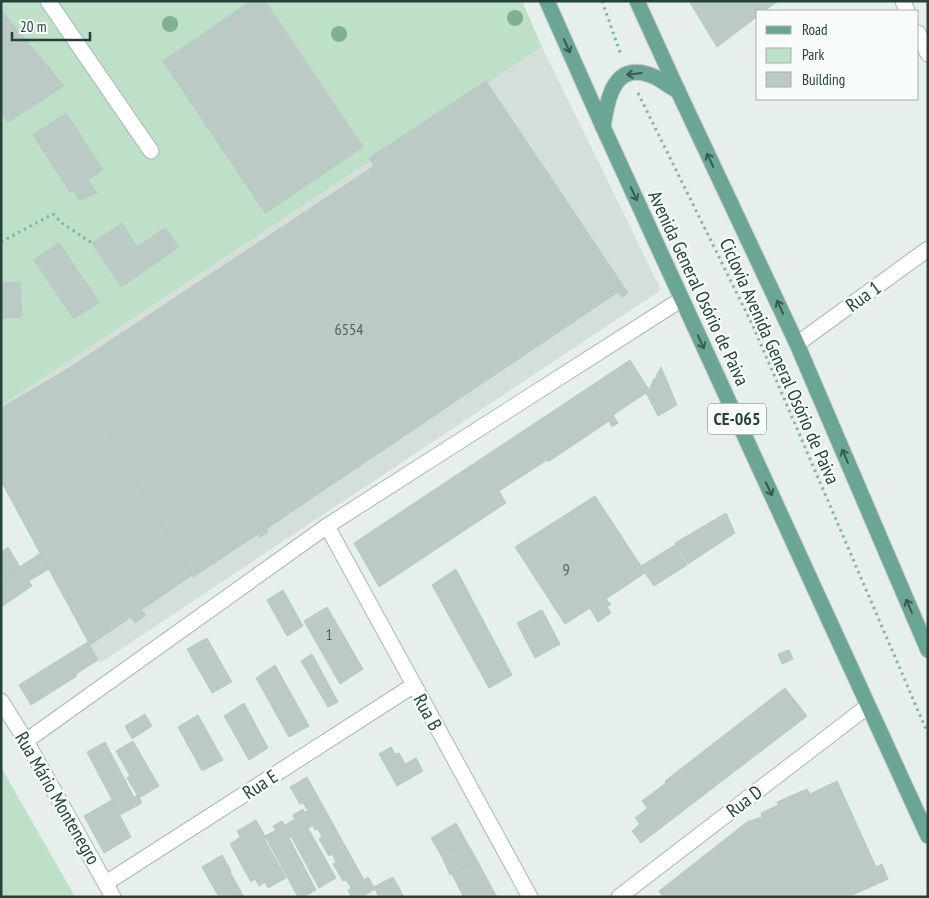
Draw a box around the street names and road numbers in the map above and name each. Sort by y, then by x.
street label: Avenida General Osório de Paiva [643,187,755,389]
street label: Ciclovia Avenida General Osório de Paiva [715,234,845,488]
street label: Rua 1 [841,275,885,317]
road number: CE-065 [708,404,766,434]
street label: Rua B [408,690,448,734]
street label: Rua Mário Montenegro [10,727,106,869]
street label: Rua E [238,764,282,804]
street label: Rua D [721,780,767,822]

